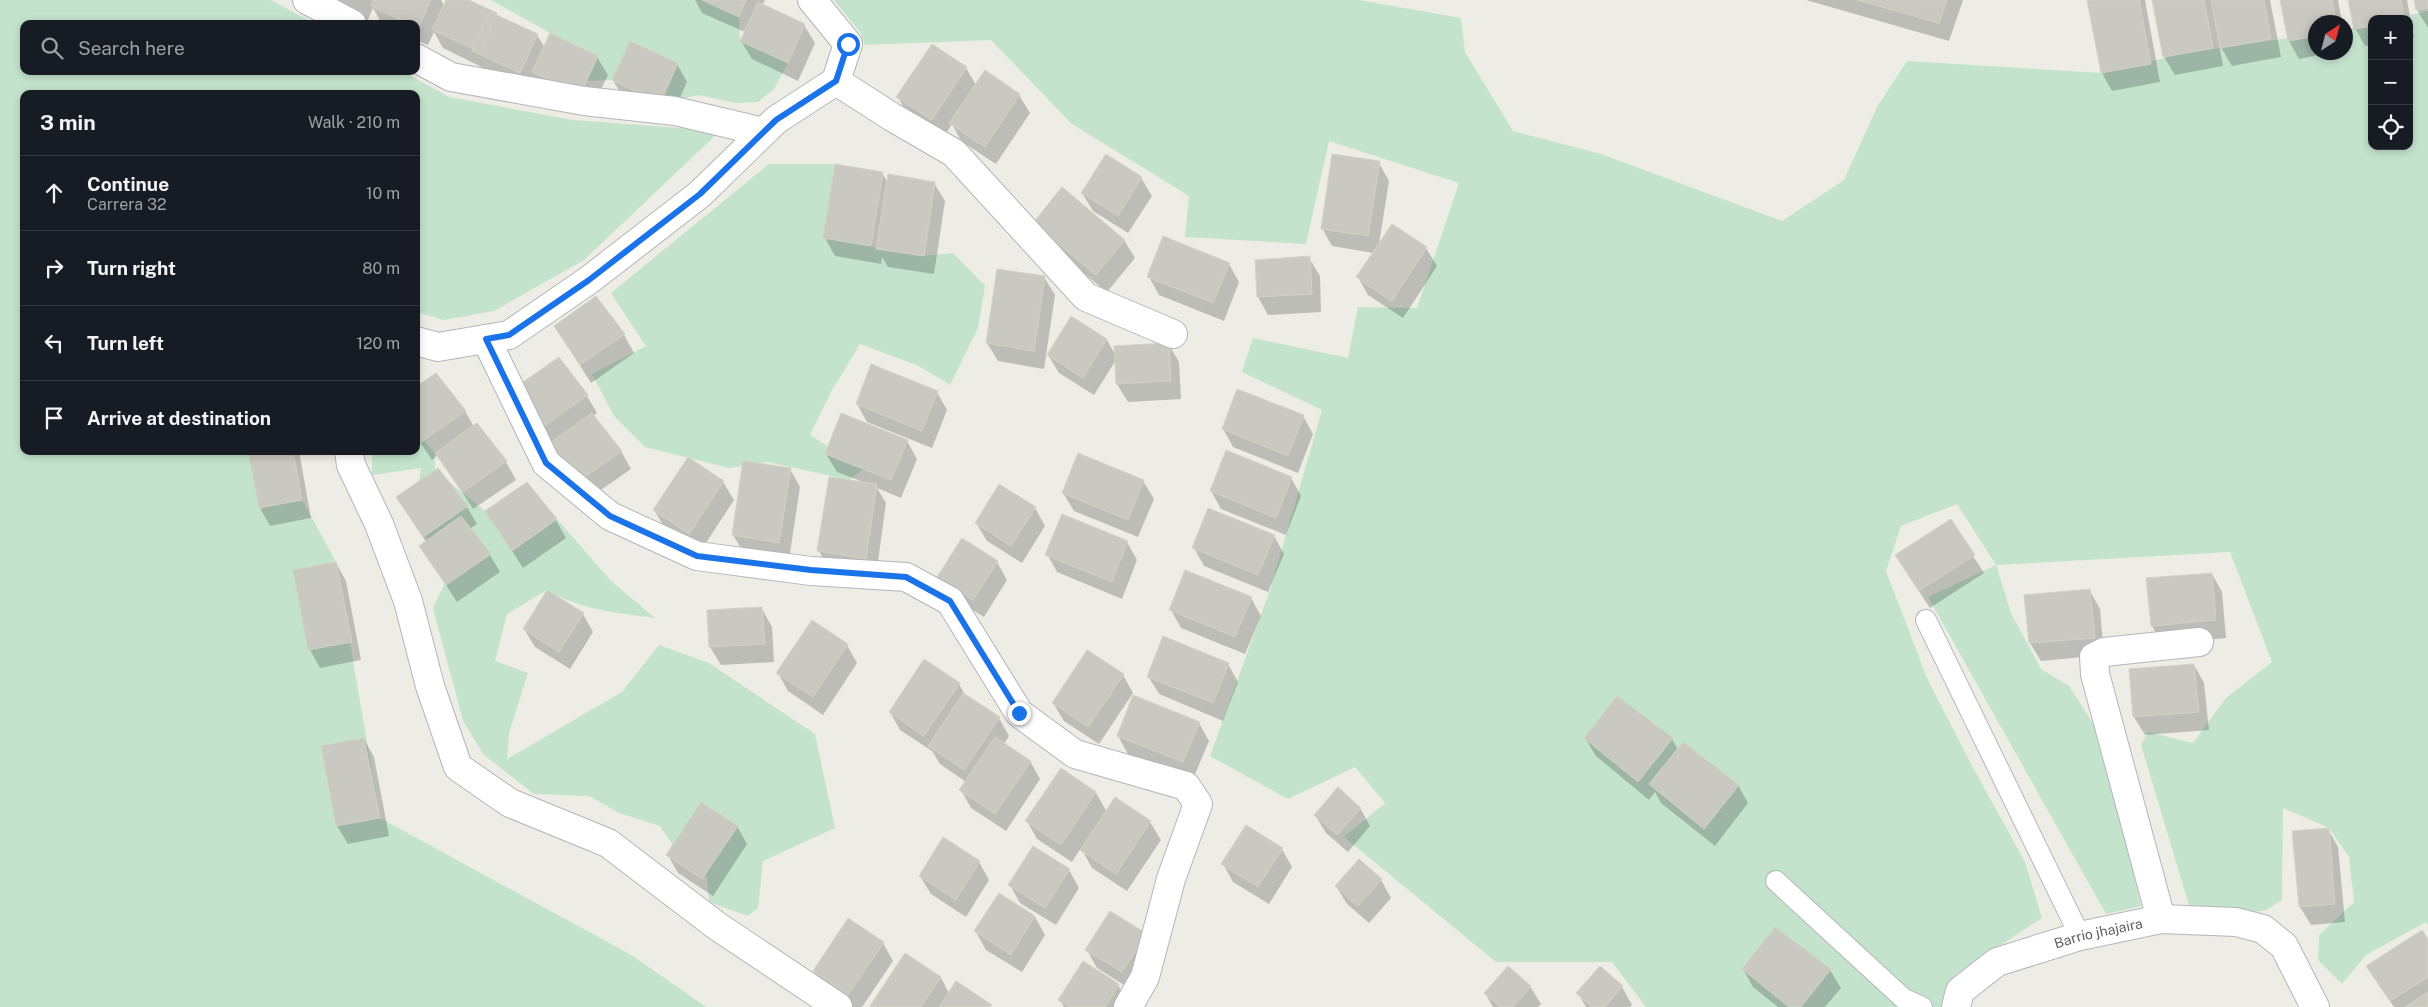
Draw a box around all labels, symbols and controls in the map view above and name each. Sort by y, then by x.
north arrow [2308,15,2353,60]
map controls [2368,15,2413,150]
button: + [2368,15,2413,60]
search box [20,20,420,75]
route start [837,33,860,56]
icon: search [38,34,66,62]
text: Search here [78,37,185,59]
button: − [2368,60,2413,105]
button: locate [2368,105,2413,150]
text: 3 min [40,110,96,135]
text: Walk · 210 m [308,113,400,132]
text: Continue [87,173,169,195]
icon: ahead [40,179,68,207]
text: 10 m [366,184,400,203]
text: Carrera 32 [87,195,167,214]
icon: right [40,254,68,282]
text: Turn right [87,257,176,279]
text: 80 m [362,259,400,278]
icon: left [40,329,68,357]
text: Turn left [87,332,164,354]
text: 120 m [356,334,400,353]
icon: arrive [40,404,68,432]
text: Arrive at destination [87,407,271,429]
route end [1008,702,1031,725]
street label: Barrio jhajaira [2052,915,2144,952]

